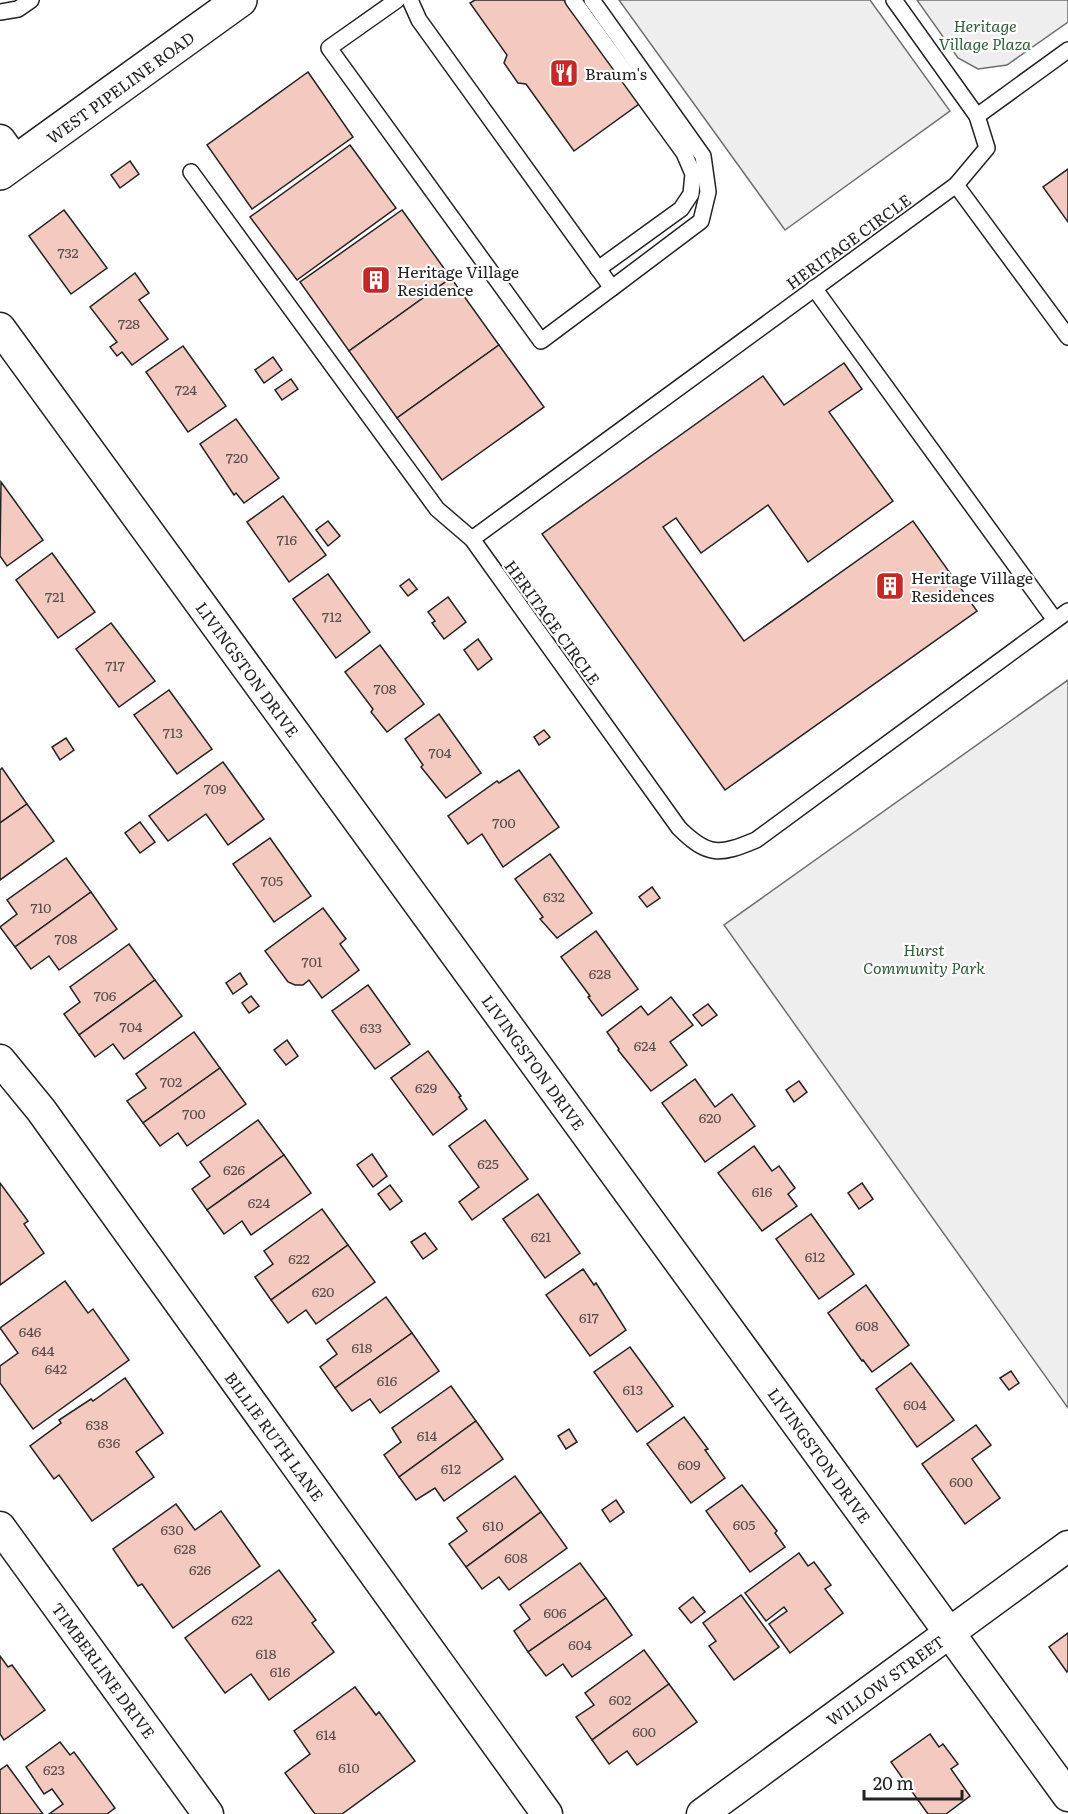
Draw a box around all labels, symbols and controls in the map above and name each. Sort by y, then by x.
park label: Heritage Village Plaza [939,13,1032,55]
street label: WEST PIPELINE ROAD [41,25,199,149]
restaurant icon: Braum's [548,57,580,89]
place label: Braum's [585,61,647,85]
street label: HERITAGE CIRCLE [781,187,915,295]
house number: 732 [57,242,79,262]
place label: Heritage Village Residence [397,259,519,301]
building icon: Heritage Village Residence [360,264,392,296]
house number: 728 [118,313,140,333]
house number: 724 [175,379,197,399]
house number: 720 [226,447,248,467]
house number: 716 [277,529,298,549]
street label: HERITAGE CIRCLE [499,555,607,689]
place label: Heritage Village Residences [911,565,1033,607]
building icon: Heritage Village Residences [874,570,906,602]
house number: 721 [45,586,65,606]
street label: LIVINGSTON DRIVE [191,596,305,742]
house number: 712 [322,606,342,626]
house number: 717 [105,655,125,675]
house number: 708 [374,678,397,698]
house number: 713 [163,722,183,742]
house number: 704 [429,742,452,762]
house number: 709 [204,778,226,798]
house number: 700 [492,812,516,832]
house number: 705 [261,870,283,890]
house number: 632 [543,886,565,906]
house number: 710 [31,897,51,917]
house number: 708 [55,928,78,948]
park label: Hurst Community Park [863,937,985,979]
house number: 701 [302,951,323,971]
house number: 628 [589,963,611,983]
house number: 706 [94,985,117,1005]
street label: LIVINGSTON DRIVE [477,989,591,1135]
house number: 704 [120,1016,143,1036]
house number: 633 [360,1017,382,1037]
house number: 624 [634,1035,656,1055]
house number: 702 [160,1071,182,1091]
house number: 629 [415,1077,437,1097]
house number: 700 [182,1103,206,1123]
house number: 620 [699,1107,721,1127]
house number: 625 [477,1153,499,1173]
house number: 626 [223,1159,246,1179]
house number: 616 [752,1181,773,1201]
house number: 624 [248,1192,270,1212]
house number: 621 [531,1226,551,1246]
house number: 612 [805,1246,825,1266]
house number: 622 [288,1248,310,1268]
house number: 620 [312,1281,334,1301]
house number: 617 [579,1307,599,1327]
house number: 608 [855,1315,879,1335]
house number: 646 [19,1321,42,1341]
house number: 618 [352,1337,373,1357]
house number: 644 [32,1340,55,1360]
house number: 642 [45,1358,67,1378]
street label: BILLIE RUTH LANE [220,1366,330,1506]
house number: 616 [377,1370,398,1390]
house number: 613 [623,1379,643,1399]
street label: LIVINGSTON DRIVE [763,1382,877,1528]
house number: 604 [903,1394,927,1414]
house number: 638 [86,1414,109,1434]
house number: 614 [417,1425,437,1445]
house number: 636 [98,1432,121,1452]
house number: 609 [678,1454,700,1474]
house number: 612 [441,1458,461,1478]
house number: 600 [949,1471,973,1491]
house number: 605 [733,1514,755,1534]
house number: 610 [482,1515,504,1535]
house number: 630 [160,1519,184,1539]
house number: 628 [174,1538,196,1558]
house number: 608 [504,1547,528,1567]
house number: 626 [189,1559,212,1579]
street label: TIMBERLINE DRIVE [46,1597,162,1743]
house number: 606 [543,1602,567,1622]
house number: 622 [231,1609,253,1629]
street label: WILLOW STREET [821,1629,949,1731]
house number: 604 [568,1634,592,1654]
house number: 618 [256,1643,277,1663]
house number: 616 [270,1661,291,1681]
house number: 602 [609,1689,631,1709]
house number: 600 [632,1721,656,1741]
house number: 614 [316,1724,336,1744]
house number: 610 [338,1757,360,1777]
house number: 623 [43,1759,65,1779]
scale bar [864,1763,962,1801]
text: 20 m [873,1769,914,1796]

